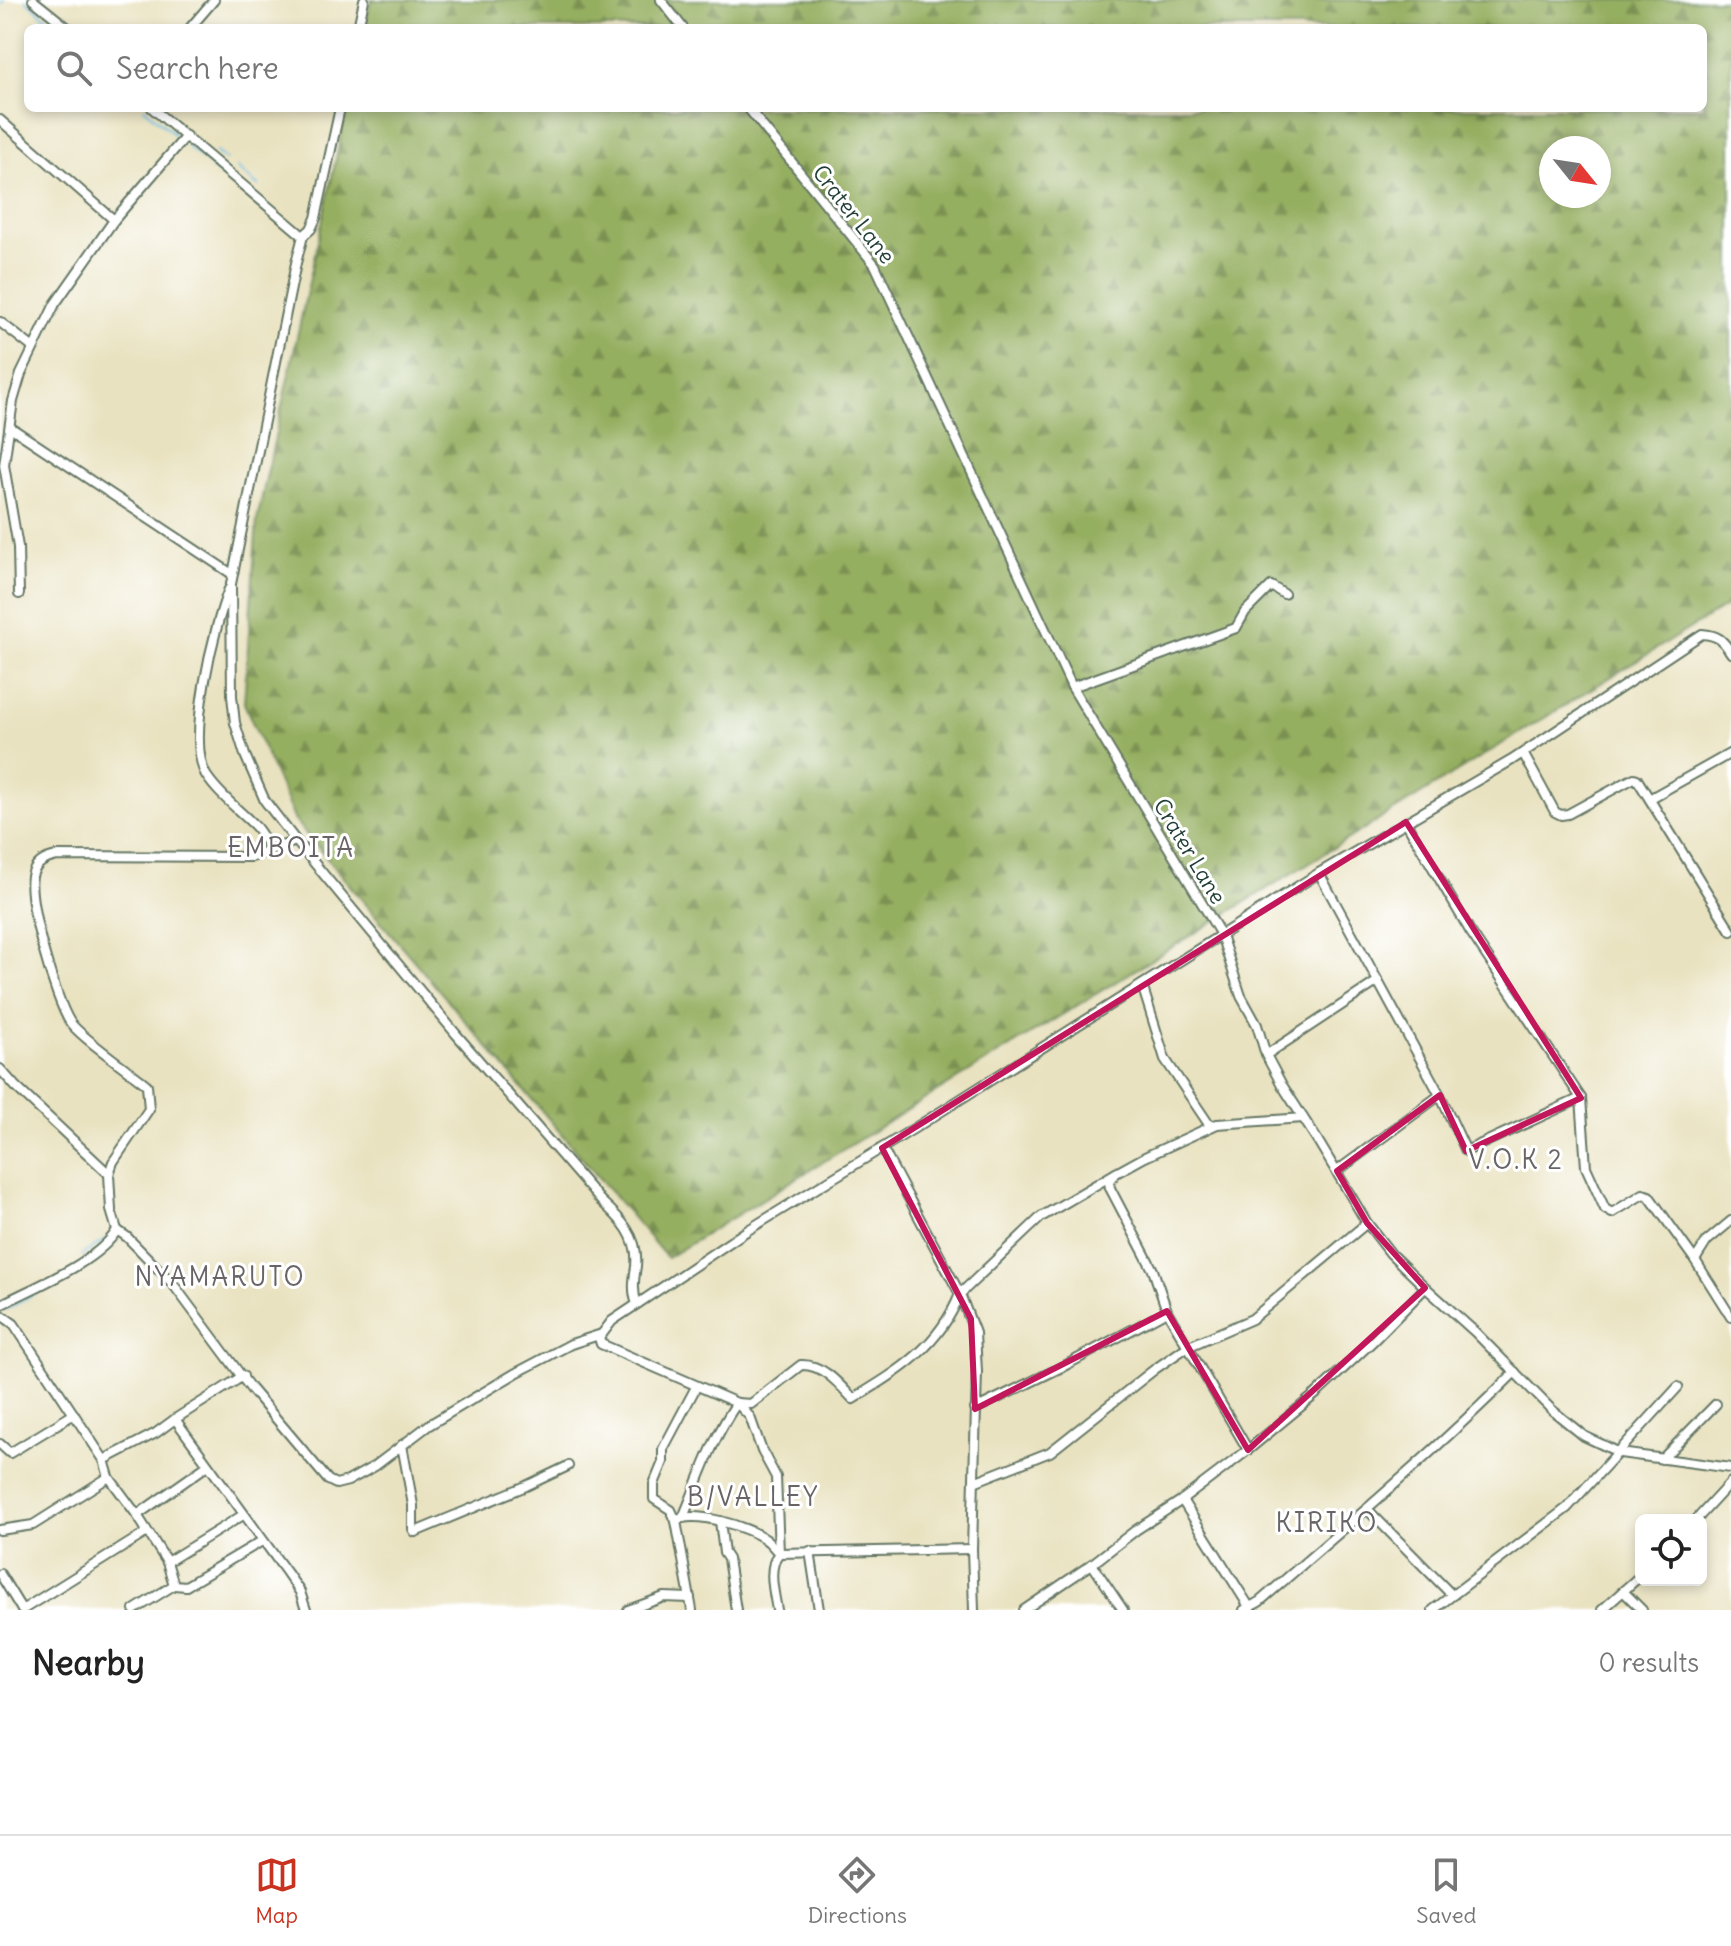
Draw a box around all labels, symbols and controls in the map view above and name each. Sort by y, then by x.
search box [24,24,1707,112]
icon: search [52,46,96,90]
text: Search here [116,49,279,87]
north arrow [1539,136,1611,208]
street label: Crater Lane [807,159,901,269]
street label: Crater Lane [1148,793,1232,909]
district label: EMBOITA [227,831,355,864]
district label: V.O.K 2 [1468,1143,1564,1176]
district label: NYAMARUTO [134,1260,306,1293]
district label: B/VALLEY [687,1480,819,1513]
district label: KIRIKO [1276,1506,1378,1539]
map controls [1635,1514,1707,1586]
button: locate [1635,1514,1707,1586]
text: Nearby [32,1641,145,1684]
text: 0 results [1598,1646,1699,1679]
tab: Map [255,1853,299,1929]
tab: Directions [808,1853,907,1929]
tab: Saved [1416,1853,1476,1929]

